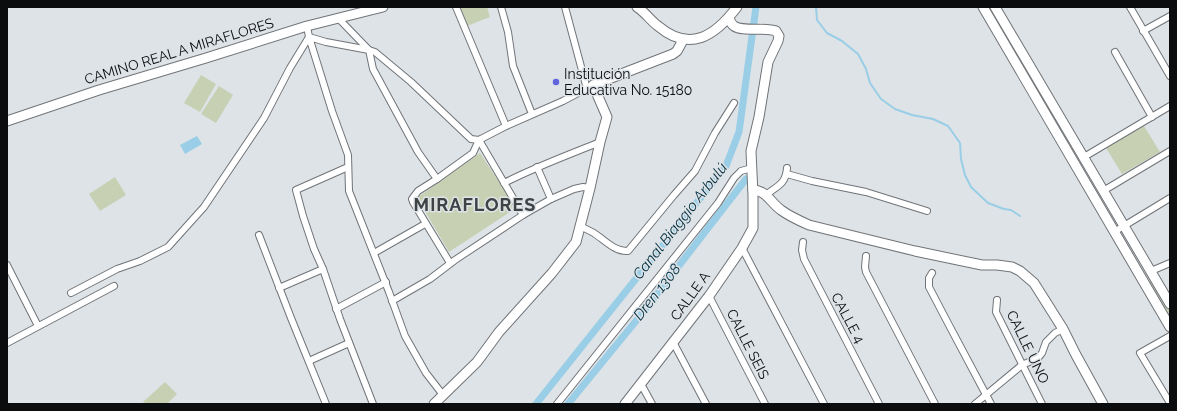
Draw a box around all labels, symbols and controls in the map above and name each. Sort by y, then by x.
street label: CAMINO REAL A MIRAFLORES [82,14,276,87]
place label: Institución Educativa No. 15180 [564,66,692,98]
marker: Institución Educativa No. 15180 [551,77,561,87]
water label: Canal Biaggio Arbulú [629,159,731,283]
district label: MIRAFLORES [414,194,536,215]
water label: Dren 1308 [629,260,685,324]
street label: CALLE A [667,268,713,324]
street label: CALLE 4 [828,290,868,346]
street label: CALLE SEIS [724,306,773,382]
street label: CALLE UNO [1003,308,1053,386]

